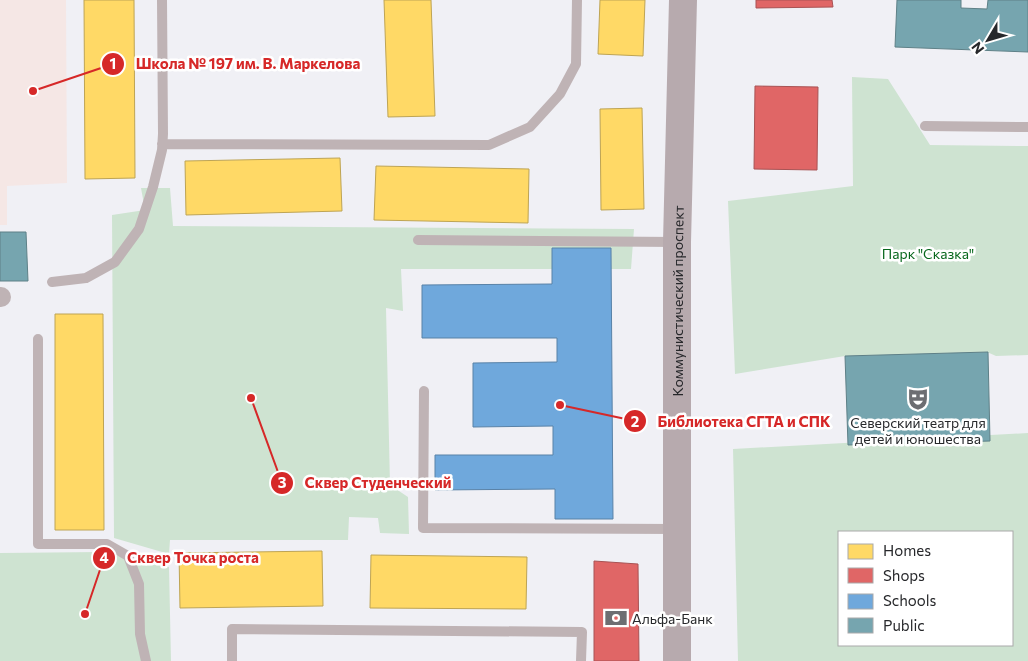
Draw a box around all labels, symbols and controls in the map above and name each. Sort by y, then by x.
north arrow [963,15,1013,65]
text: N [967,39,987,58]
callout: Школа № 197 им. В. Маркелова [101,49,370,79]
text: 1 [110,54,116,72]
text: Школа № 197 им. В. Маркелова [136,54,360,72]
street label: Коммунистический проспект [669,205,686,396]
park label: Парк "Сказка" [882,245,974,262]
theatre icon: Северский театр для детей и юношества [905,386,931,412]
callout: Библиотека СГТА и СПК [623,406,841,436]
text: 2 [631,412,639,430]
text: Библиотека СГТА и СПК [658,412,831,430]
place label: Северский театр для детей и юношества [850,414,986,447]
callout: Сквер Студенческий [270,468,462,498]
text: 3 [278,473,287,491]
text: Сквер Студенческий [305,473,451,491]
legend [838,531,1013,646]
text: Homes [883,541,931,559]
callout: Сквер Точка роста [92,543,269,573]
text: 4 [99,548,109,566]
text: Сквер Точка роста [127,548,259,566]
text: Shops [883,566,925,584]
text: Schools [883,591,937,609]
bank icon: Альфа-Банк [603,605,629,631]
place label: Альфа-Банк [632,610,713,627]
text: Public [883,616,925,634]

